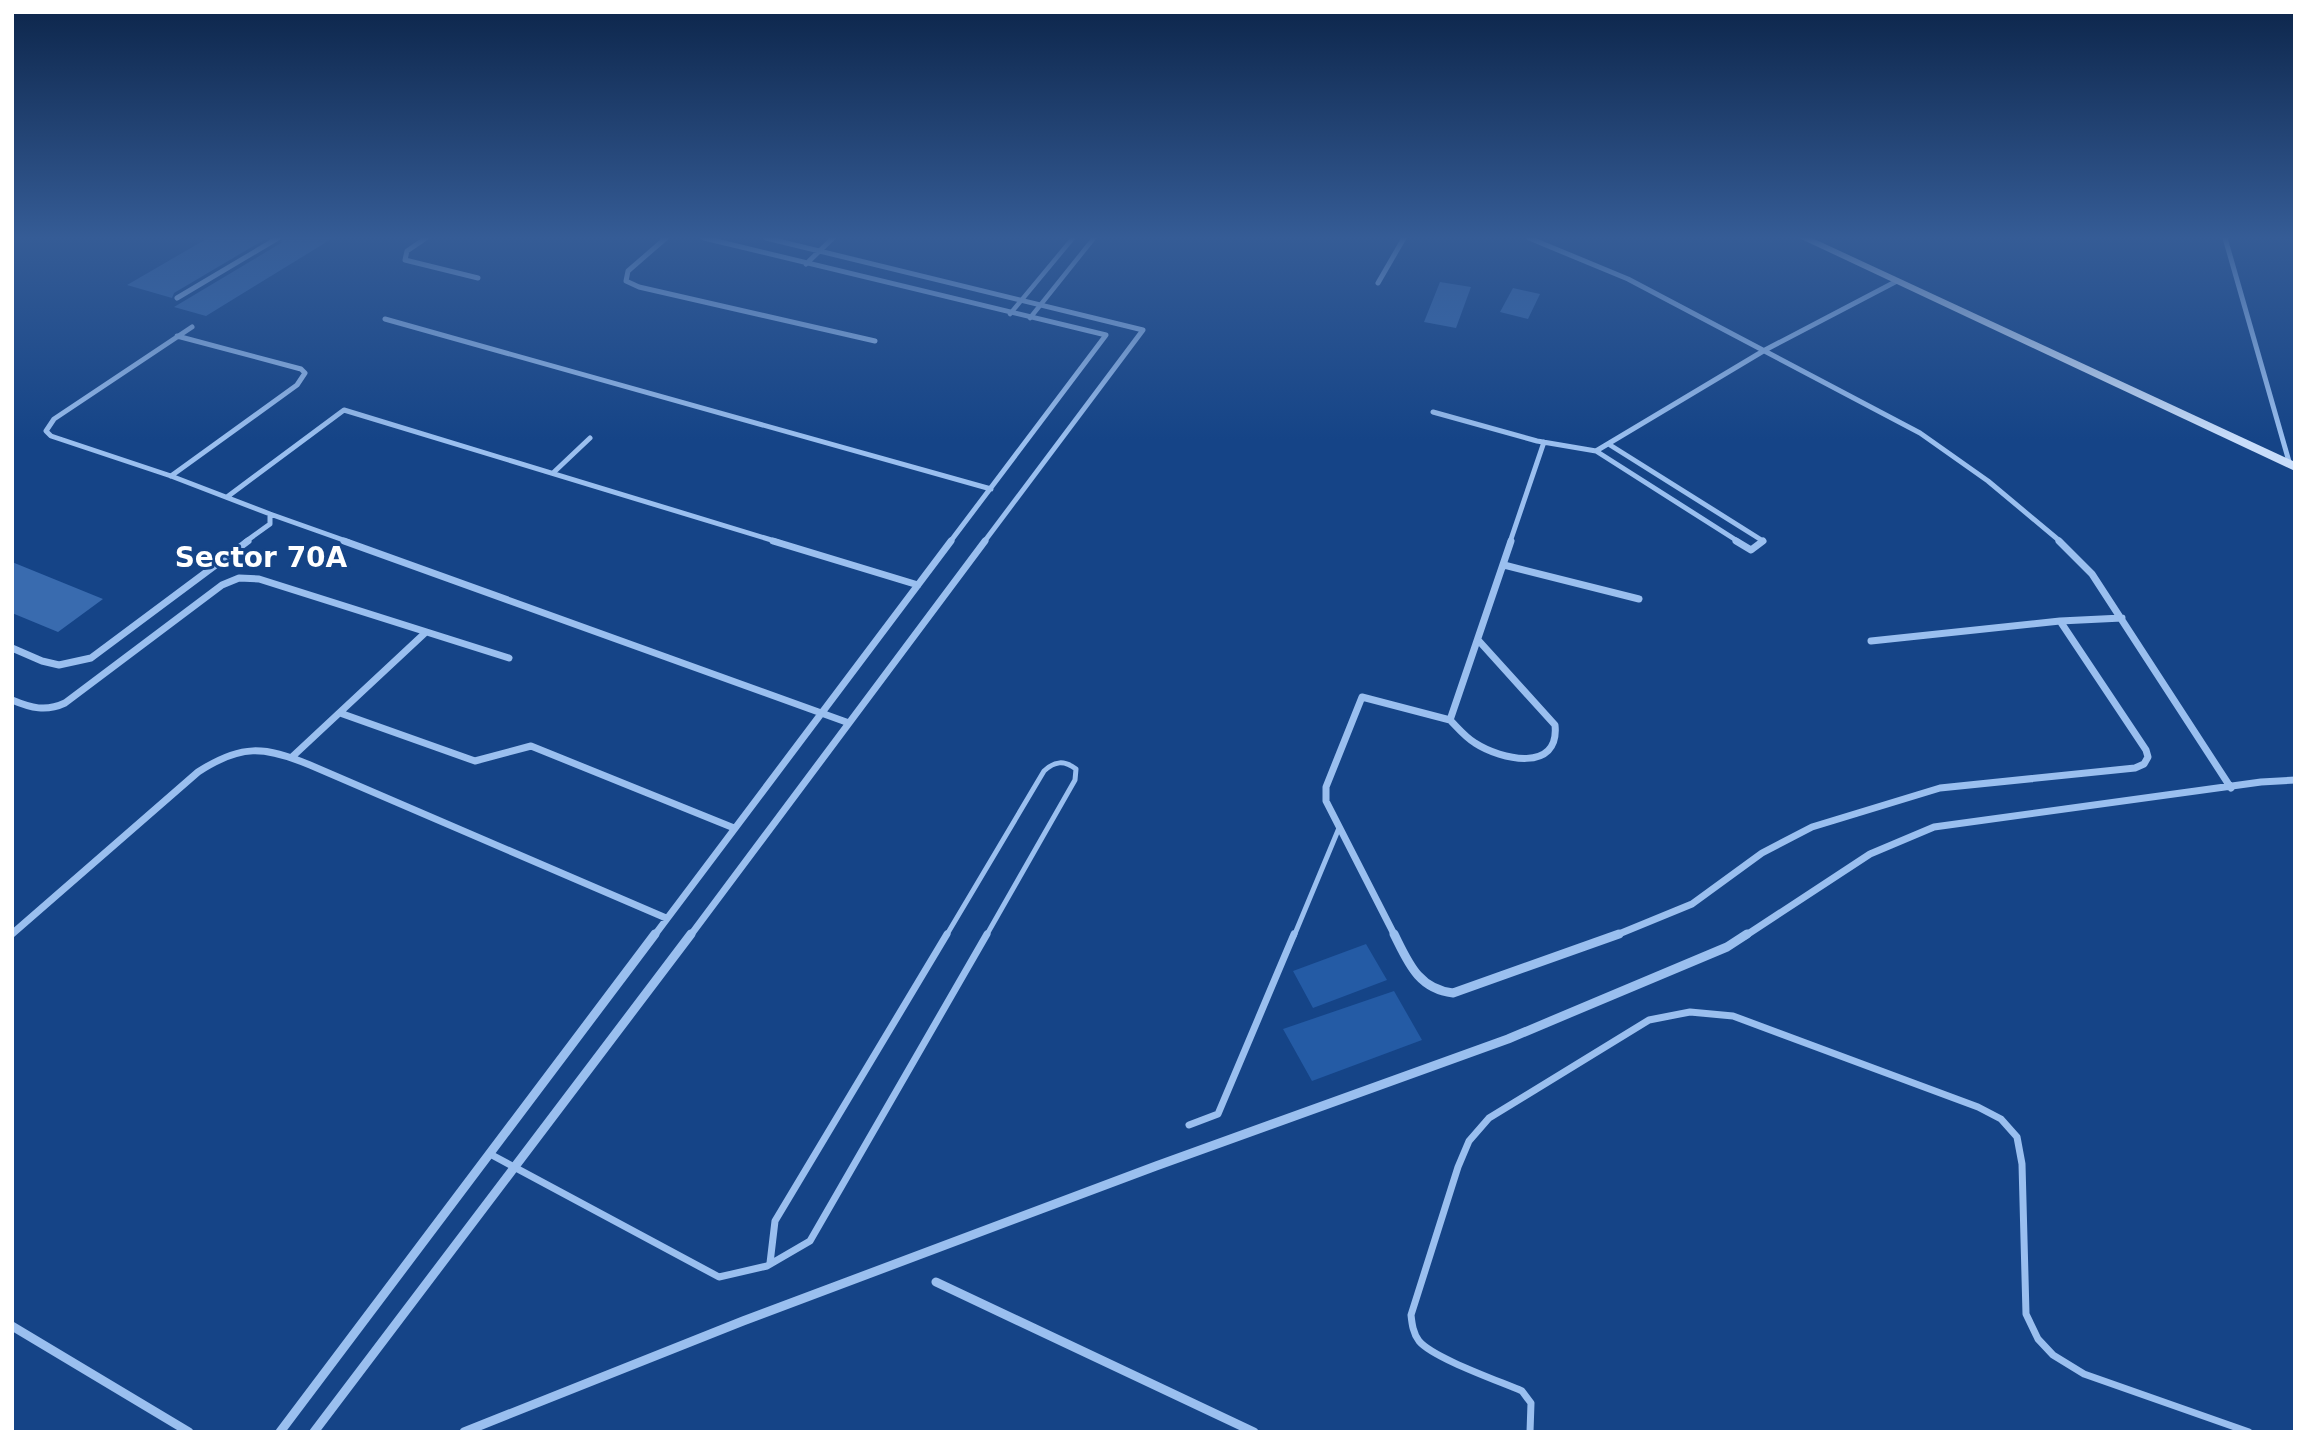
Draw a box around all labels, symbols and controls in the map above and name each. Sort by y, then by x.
district label: Sector 70A [175,541,348,574]

